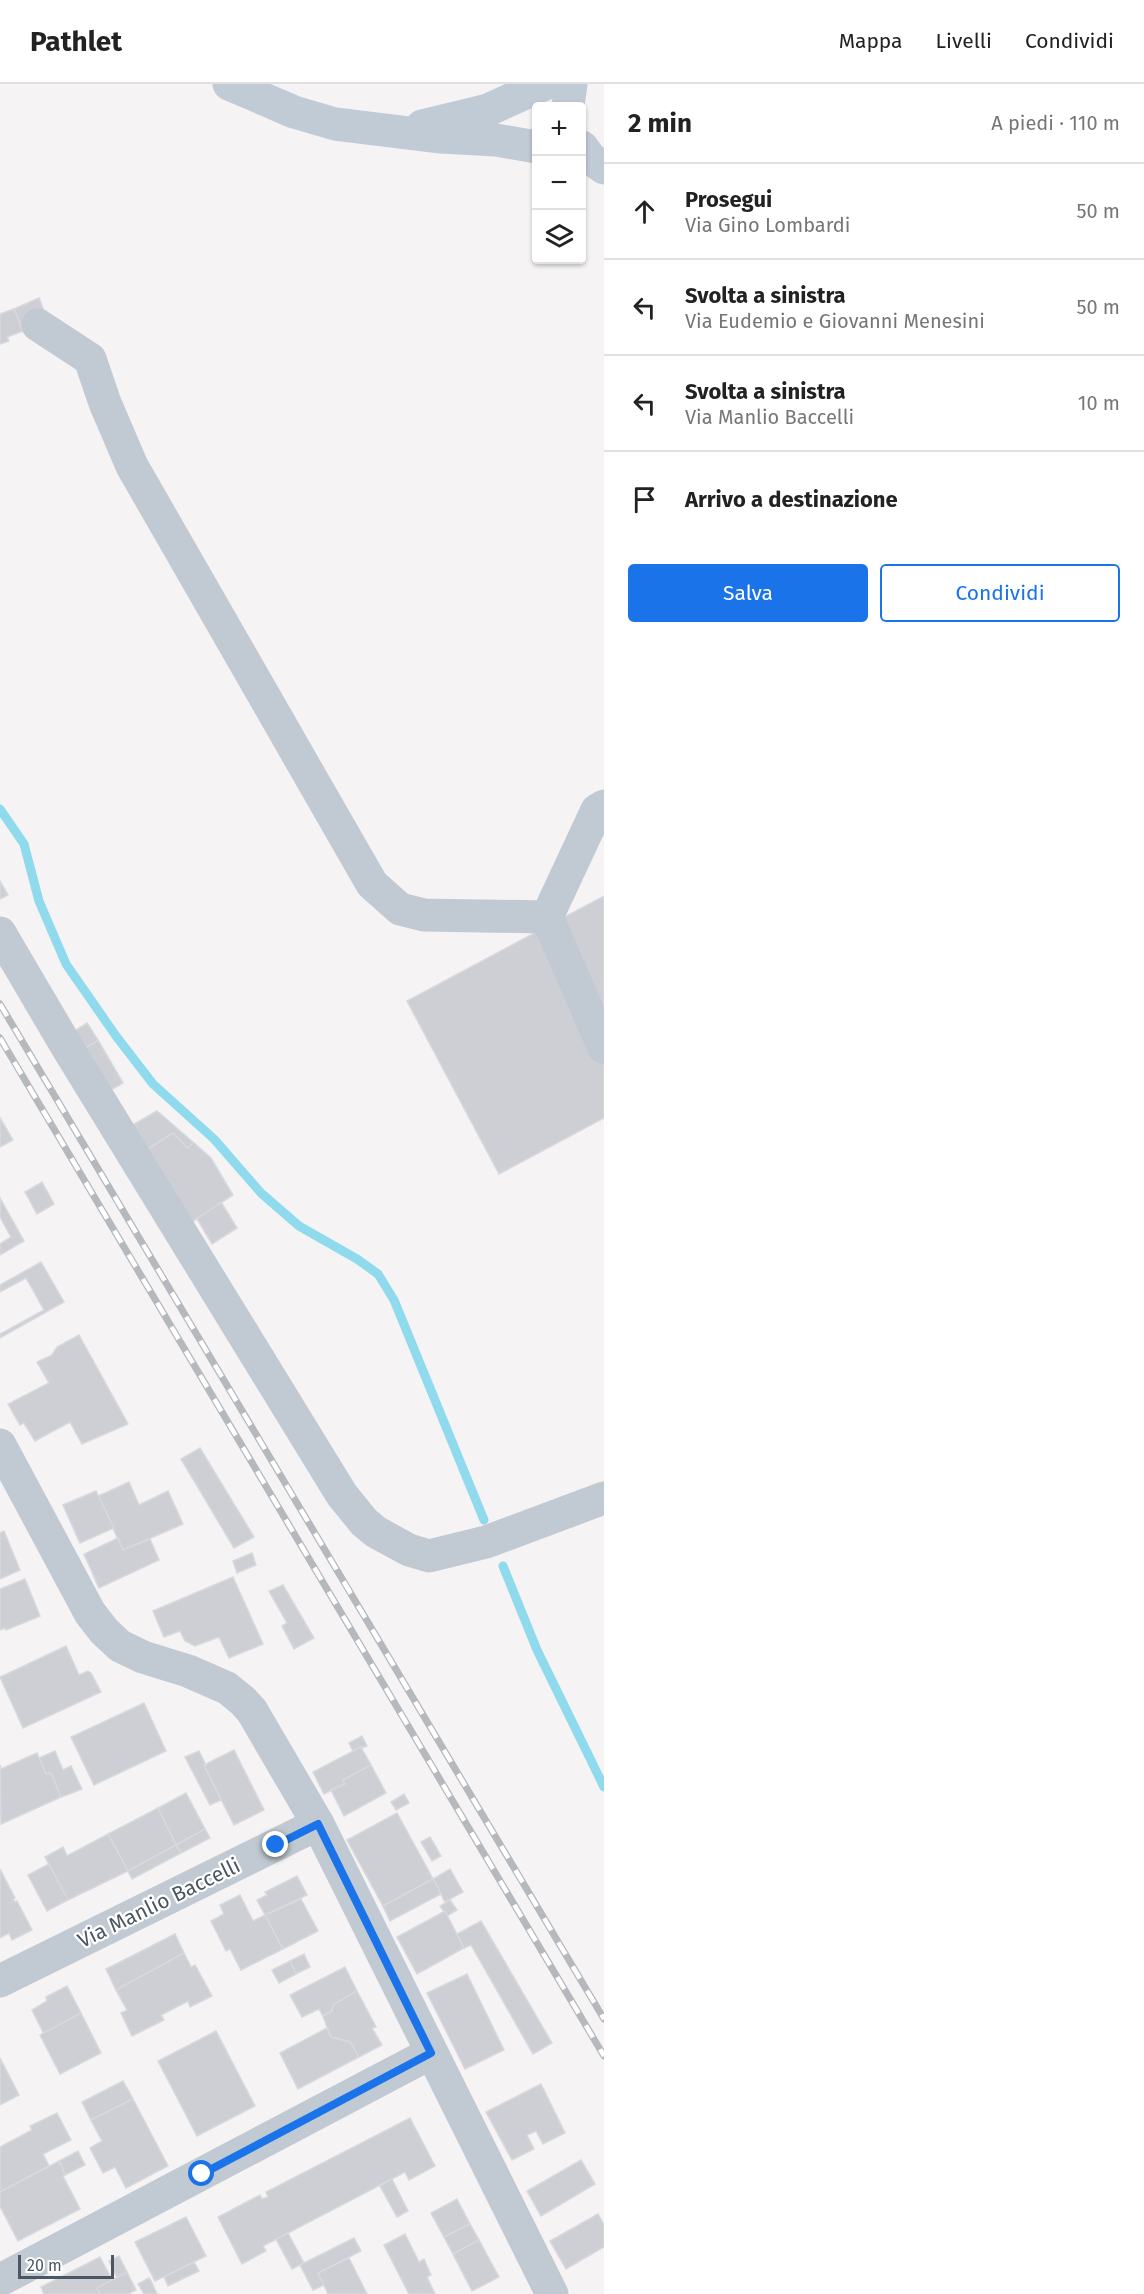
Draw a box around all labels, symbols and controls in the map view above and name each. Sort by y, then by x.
text: Pathlet [30,25,122,58]
text: Mappa [839,28,903,54]
text: Livelli [936,28,992,54]
text: Condividi [1025,28,1114,54]
map controls [532,102,586,264]
button: + [532,102,586,156]
text: 2 min [628,108,692,139]
text: A piedi · 110 m [991,111,1120,135]
button: − [532,156,586,210]
text: Prosegui [685,186,772,213]
icon: ahead [628,195,661,228]
text: 50 m [1076,199,1120,223]
button: layers [532,210,586,264]
text: Via Gino Lombardi [685,213,850,237]
text: Svolta a sinistra [685,282,846,309]
icon: left [628,291,661,324]
text: 50 m [1076,295,1120,319]
text: Via Eudemio e Giovanni Menesini [685,309,985,333]
text: Svolta a sinistra [685,378,846,405]
icon: left [628,387,661,420]
text: 10 m [1078,391,1120,415]
text: Via Manlio Baccelli [685,405,854,429]
icon: arrive [628,483,661,516]
text: Arrivo a destinazione [685,486,898,513]
button: Salva [628,564,868,622]
button: Condividi [880,564,1120,622]
route end [262,1831,288,1857]
street label: Via Manlio Baccelli [73,1852,245,1954]
route start [188,2160,214,2186]
scale bar [18,2252,114,2280]
text: 20 m [27,2256,62,2275]

